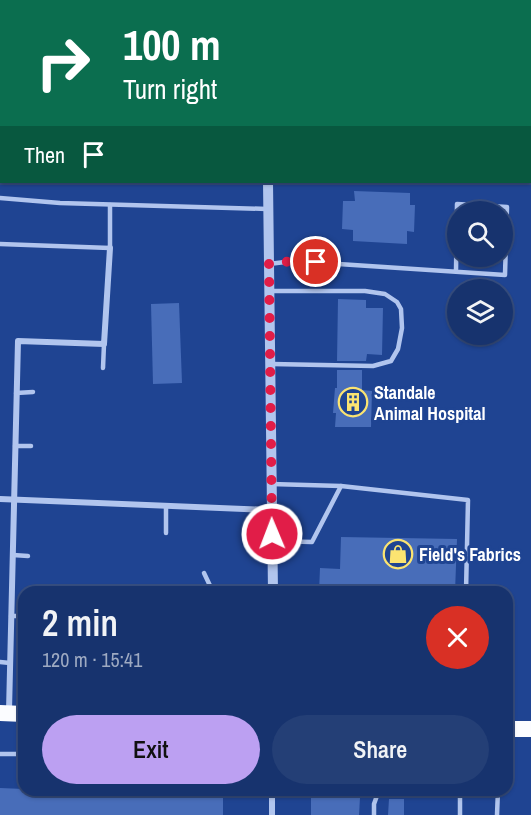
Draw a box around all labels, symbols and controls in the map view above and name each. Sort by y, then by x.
text: 100 m [123,17,221,73]
icon: right [24,24,102,102]
text: Turn right [123,71,217,107]
icon: arrive [77,138,110,171]
text: Then [24,140,65,170]
map controls [447,201,513,345]
button: search [447,201,513,267]
pin [290,236,341,287]
icon: arrive [299,245,332,278]
button: layers [447,279,513,345]
place label: Standale Animal Hospital [374,380,486,426]
building icon: Standale Animal Hospital [337,386,369,418]
position arrow [240,502,304,566]
shop icon: Field's Fabrics [382,538,414,570]
place label: Field's Fabrics [419,542,521,567]
text: 2 min [42,599,118,647]
button: close [426,606,489,669]
text: 120 m · 15:41 [42,646,142,673]
button: Exit [42,715,260,784]
button: Share [272,715,489,784]

